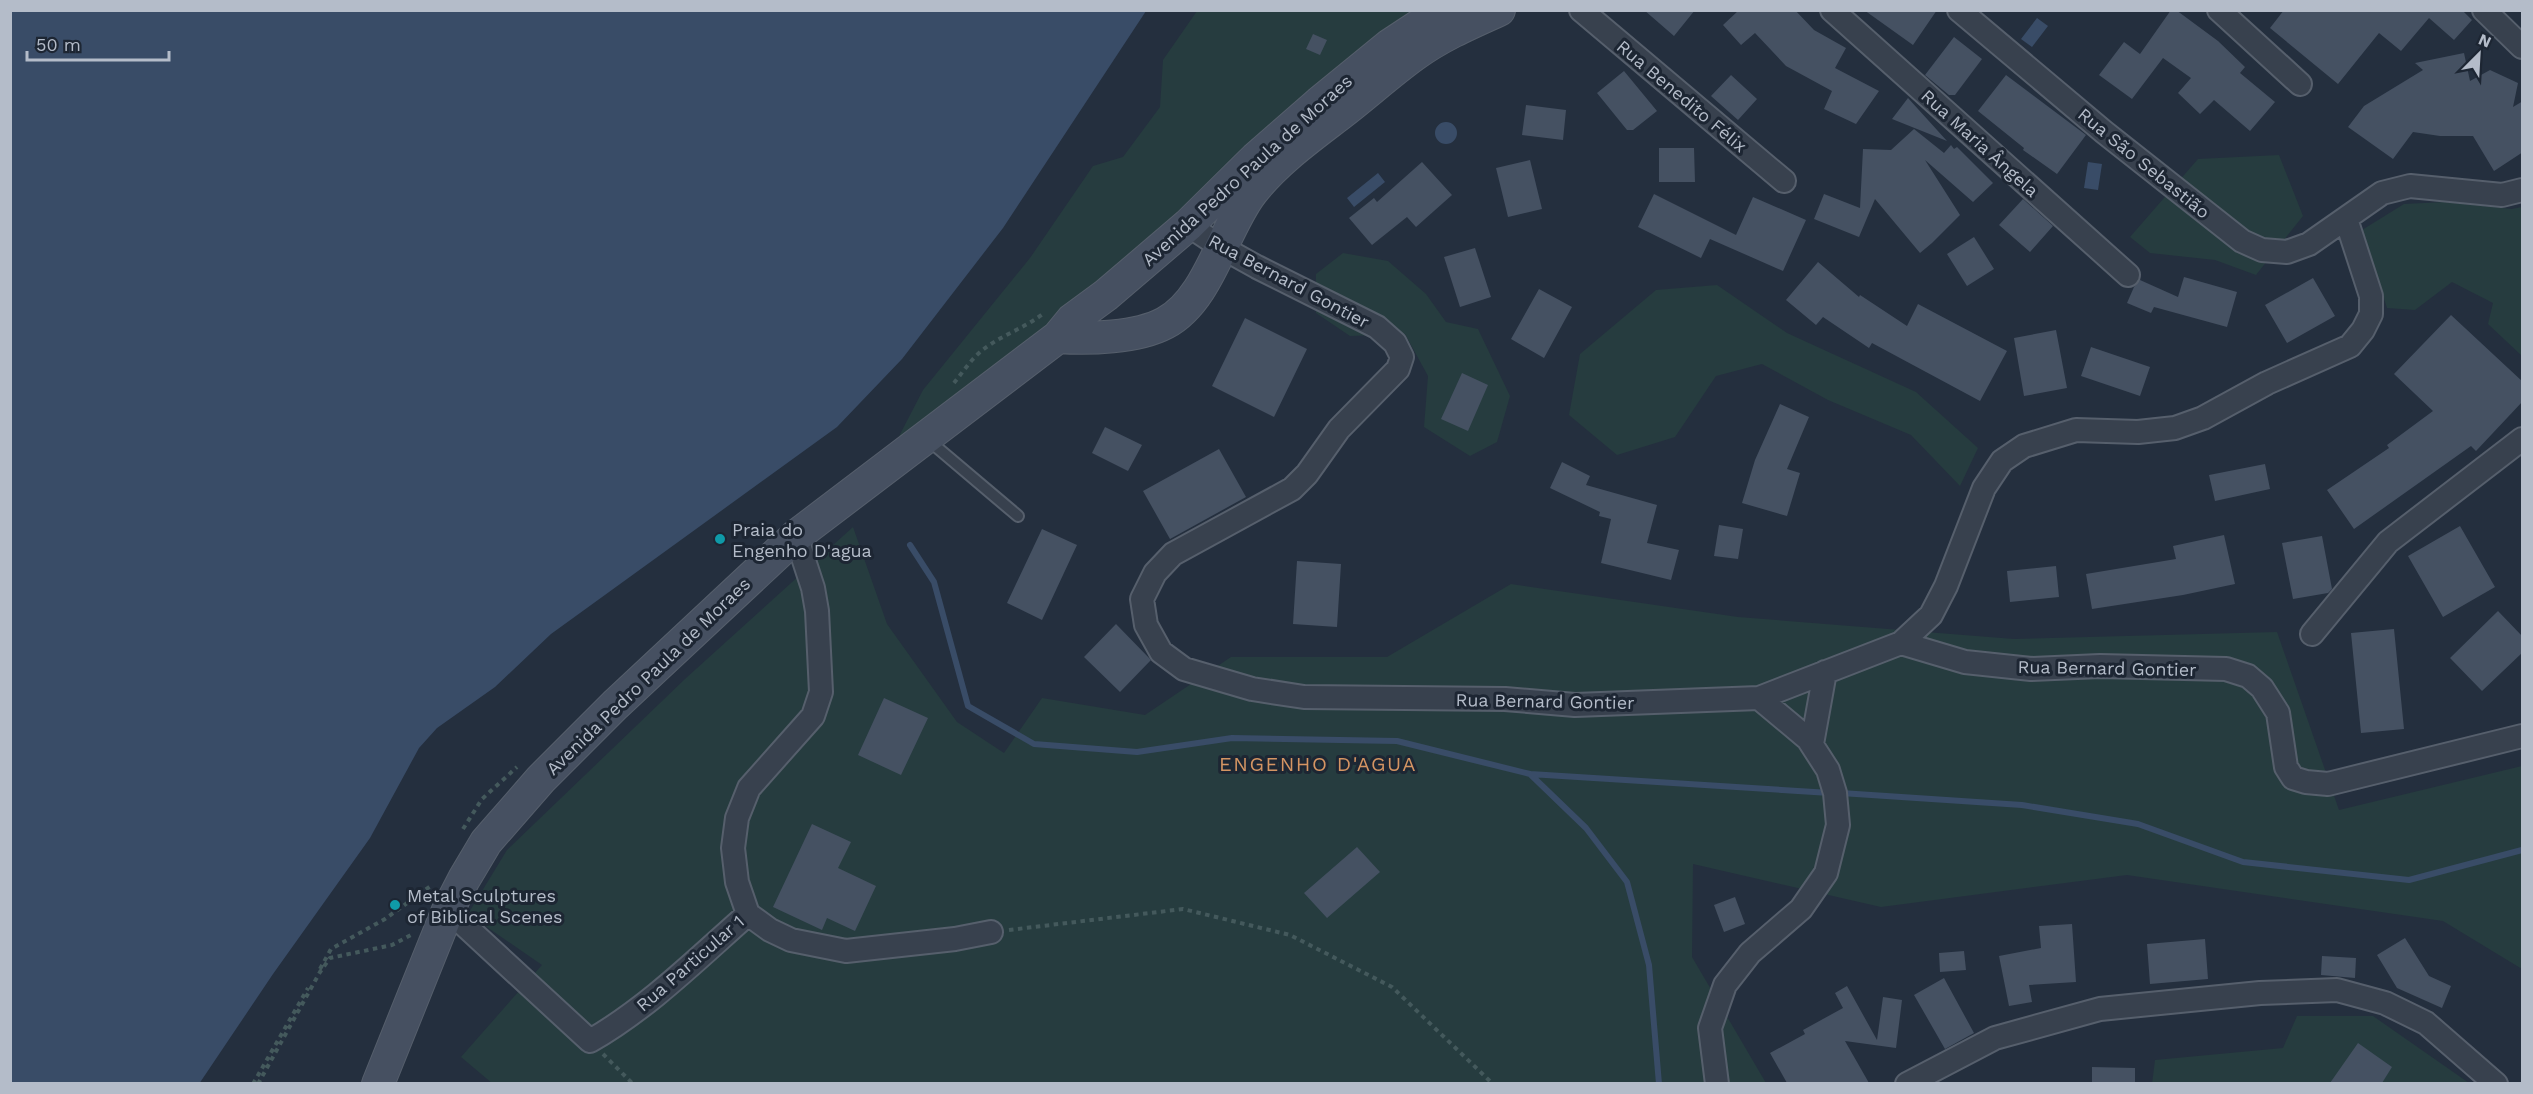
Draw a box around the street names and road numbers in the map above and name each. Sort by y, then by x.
street label: Rua Benedito Félix [1613,35,1751,157]
street label: Avenida Pedro Paula de Moraes [1138,70,1356,270]
street label: Rua Maria Ângela [1917,85,2043,201]
street label: Rua São Sebastião [2074,103,2214,223]
street label: Rua Bernard Gontier [1205,230,1373,332]
street label: Avenida Pedro Paula de Moraes [542,573,754,779]
street label: Rua Bernard Gontier [2017,656,2197,680]
street label: Rua Bernard Gontier [1455,689,1635,713]
street label: Rua Particular 1 [632,911,748,1015]

